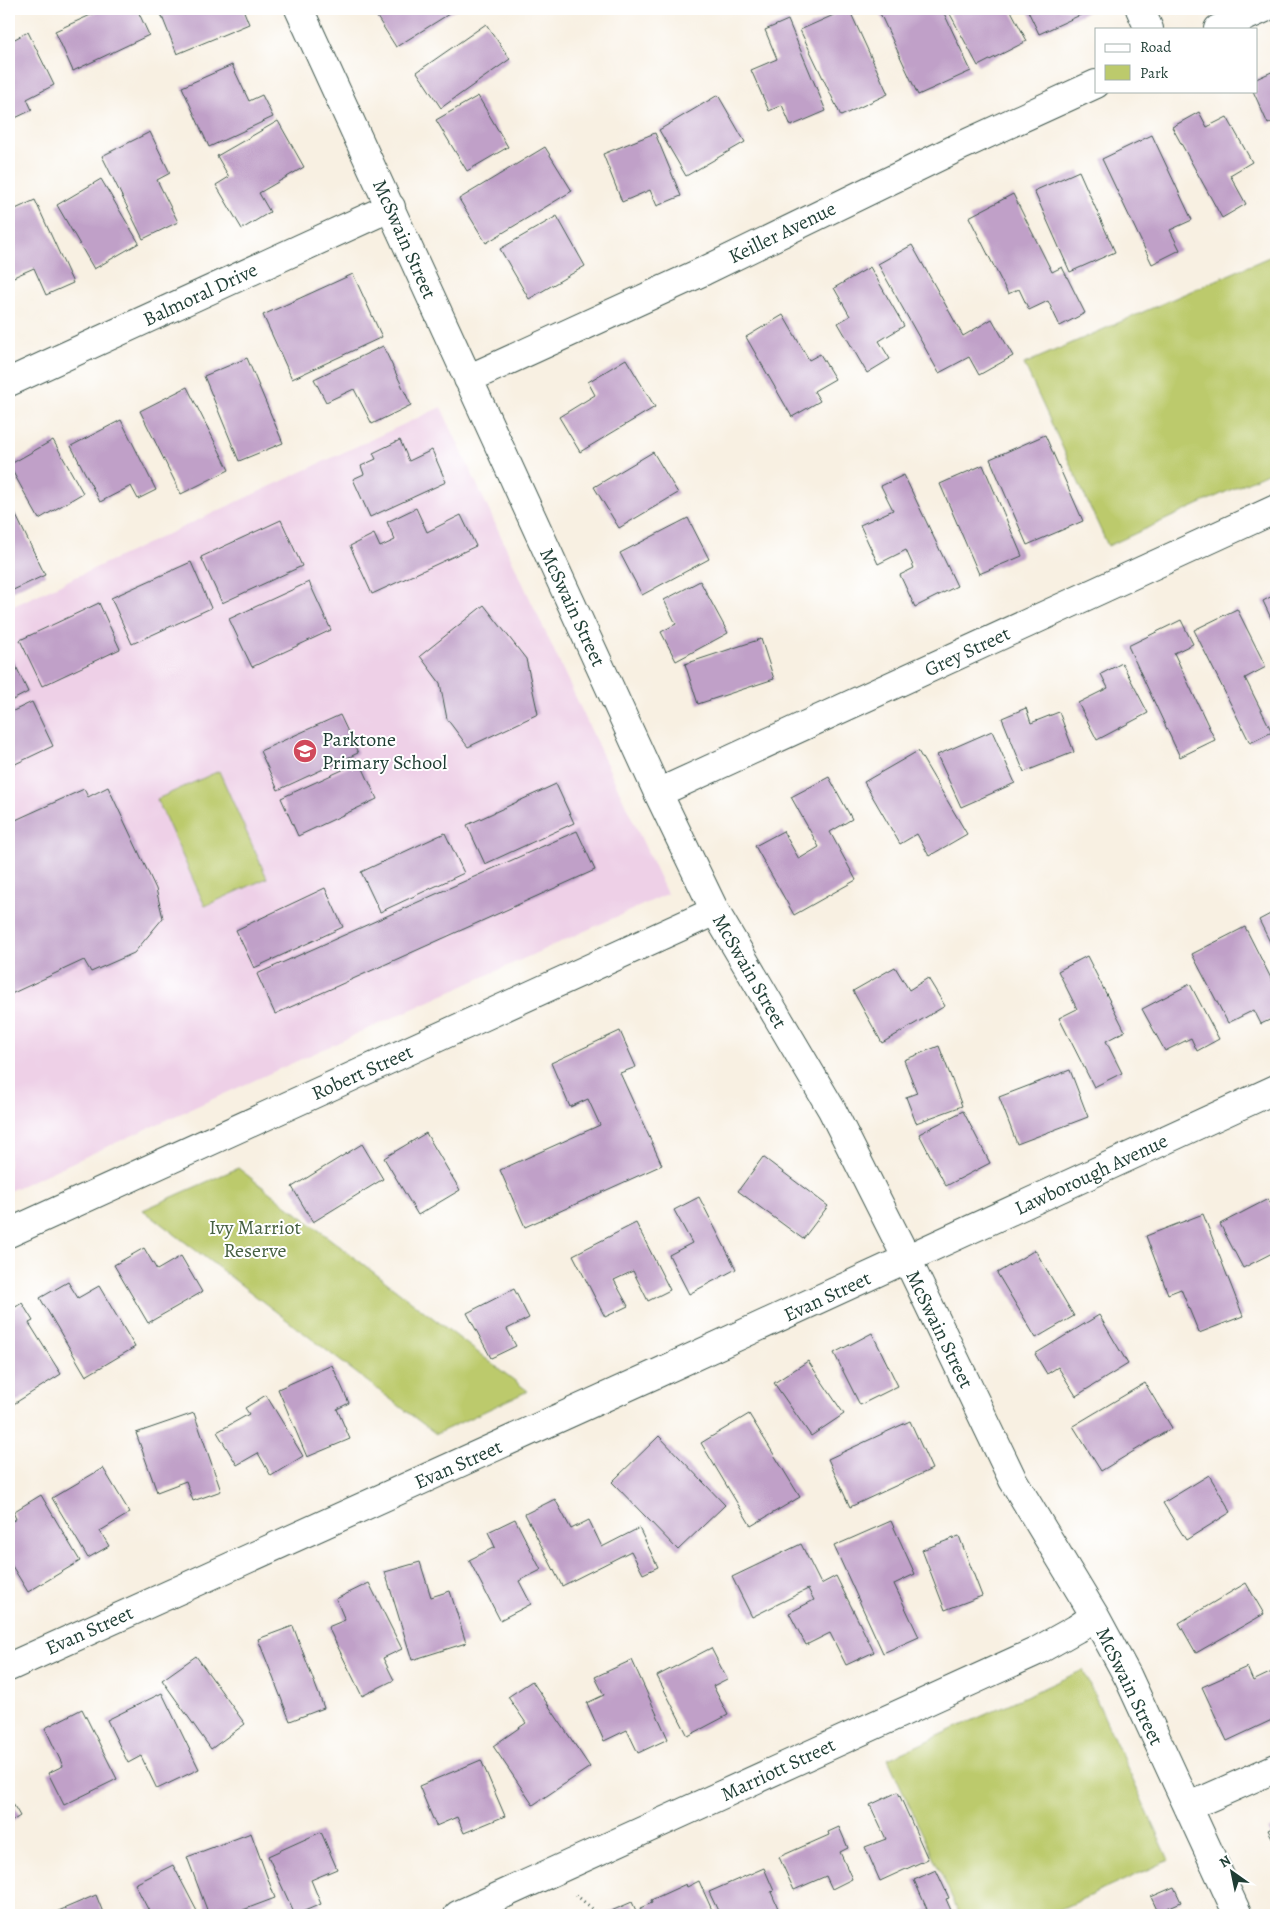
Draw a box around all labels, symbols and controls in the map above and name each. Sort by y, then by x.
legend [1095,28,1258,92]
text: Road [1140,37,1172,57]
text: Park [1140,63,1169,83]
street label: McSwain Street [366,175,443,304]
street label: Keiller Avenue [724,195,841,270]
street label: Balmoral Drive [139,256,262,333]
street label: McSwain Street [533,543,612,671]
street label: Grey Street [920,620,1015,683]
place label: Parktone Primary School [322,726,447,776]
school or university icon: Parktone Primary School [292,738,318,764]
street label: McSwain Street [706,909,793,1034]
street label: Robert Street [307,1038,417,1107]
street label: Lawborough Avenue [1010,1127,1172,1222]
park label: Ivy Marriot Reserve [209,1214,301,1264]
street label: Evan Street [779,1264,876,1328]
street label: McSwain Street [899,1266,980,1393]
street label: Evan Street [410,1433,507,1496]
street label: Evan Street [41,1599,138,1662]
street label: McSwain Street [1089,1623,1170,1750]
street label: Marriott Street [717,1731,840,1808]
north arrow [1208,1846,1258,1896]
text: N [1216,1851,1235,1872]

